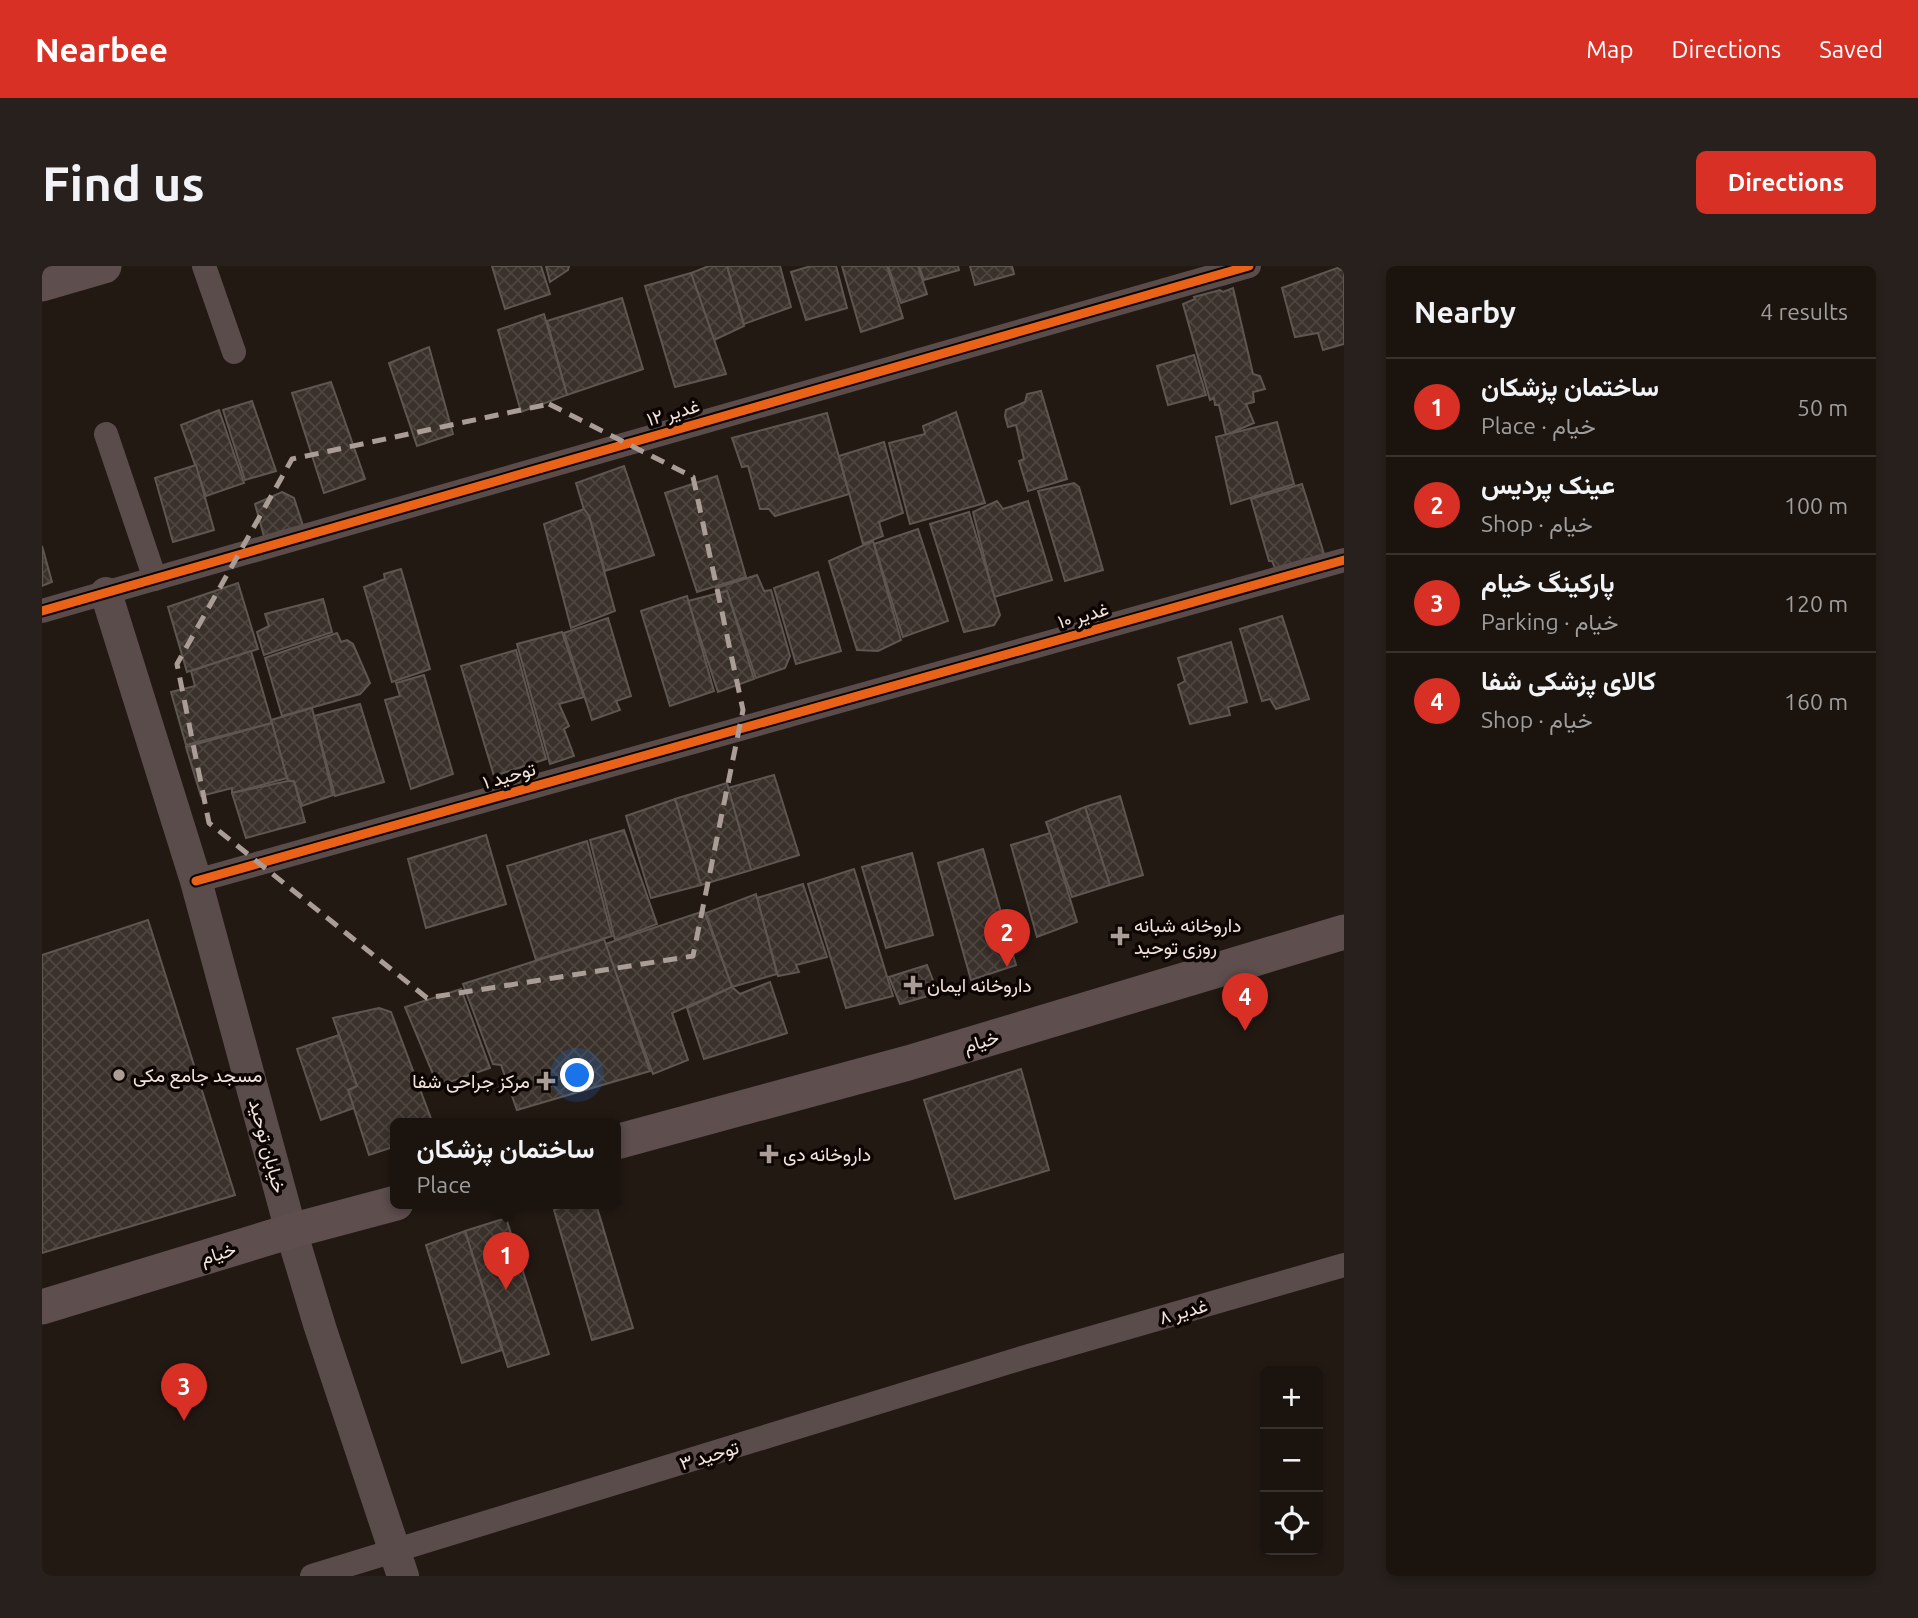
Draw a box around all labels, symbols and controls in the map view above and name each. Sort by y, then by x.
text: Nearbee [35,31,168,68]
text: Map [1586,36,1633,63]
text: Directions [1671,36,1781,63]
text: Saved [1819,36,1883,63]
button: Directions [1696,151,1876,214]
text: Find us [42,155,205,210]
text: Nearby [1414,295,1516,329]
text: 4 results [1760,299,1848,324]
text: ساختمان پزشکان [1481,372,1659,401]
street label: غدیر ۱۲ [644,394,702,431]
text: 1 [1431,395,1443,420]
text: 50 m [1797,395,1848,420]
text: Place · خیام [1481,413,1596,438]
text: عینک پردیس [1481,470,1615,499]
text: 2 [1431,493,1443,518]
text: 100 m [1784,493,1848,518]
text: Shop · خیام [1481,511,1593,536]
text: پارکینگ خیام [1481,568,1615,597]
text: 3 [1431,591,1443,616]
text: 120 m [1784,591,1848,616]
street label: غدیر ۱۰ [1055,597,1111,634]
text: Parking · خیام [1481,609,1618,634]
text: کالای پزشکی شفا [1481,666,1656,695]
text: 4 [1431,689,1443,714]
text: 160 m [1784,689,1848,714]
text: Shop · خیام [1481,707,1593,732]
street label: توحید ۱ [480,757,538,794]
pin: 2 [984,909,1030,967]
place label: داروخانه شبانه روزی توحید [1134,914,1241,959]
marker: داروخانه شبانه روزی توحید [1112,928,1128,944]
pin: 4 [1222,973,1268,1031]
place label: داروخانه ایمان [927,974,1032,997]
marker: داروخانه ایمان [905,977,921,993]
street label: خیام [961,1025,1002,1059]
your location [560,1058,594,1092]
place label: مسجد جامع مکی [133,1064,262,1089]
marker: مسجد جامع مکی [111,1067,127,1083]
place label: مرکز جراحی شفا [412,1070,530,1093]
marker: مرکز جراحی شفا [536,1071,556,1091]
street label: خیابان توحید [244,1097,291,1196]
popup [390,1118,621,1209]
text: ساختمان پزشکان [416,1134,595,1163]
place label: داروخانه دی [783,1143,871,1166]
marker: داروخانه دی [761,1146,777,1162]
text: Place [416,1172,471,1197]
pin: 1 [483,1232,529,1290]
street label: خیام [198,1237,239,1271]
street label: غدیر ۸ [1156,1294,1210,1329]
pin: 3 [161,1363,207,1421]
map controls [1260,1366,1323,1555]
button: + [1260,1366,1323,1429]
button: − [1260,1429,1323,1492]
street label: توحید ۳ [677,1436,742,1475]
button: locate [1260,1492,1323,1555]

